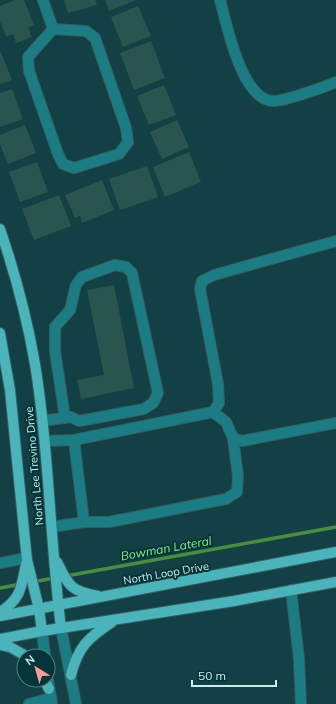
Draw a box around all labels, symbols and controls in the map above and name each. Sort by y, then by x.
street label: North Lee Trevino Drive [22,406,46,526]
water label: Bowman Lateral [119,533,213,563]
street label: North Loop Drive [122,559,210,587]
north arrow [16,648,56,688]
text: N [22,652,38,668]
scale bar [192,662,276,688]
text: 50 m [198,668,226,683]

